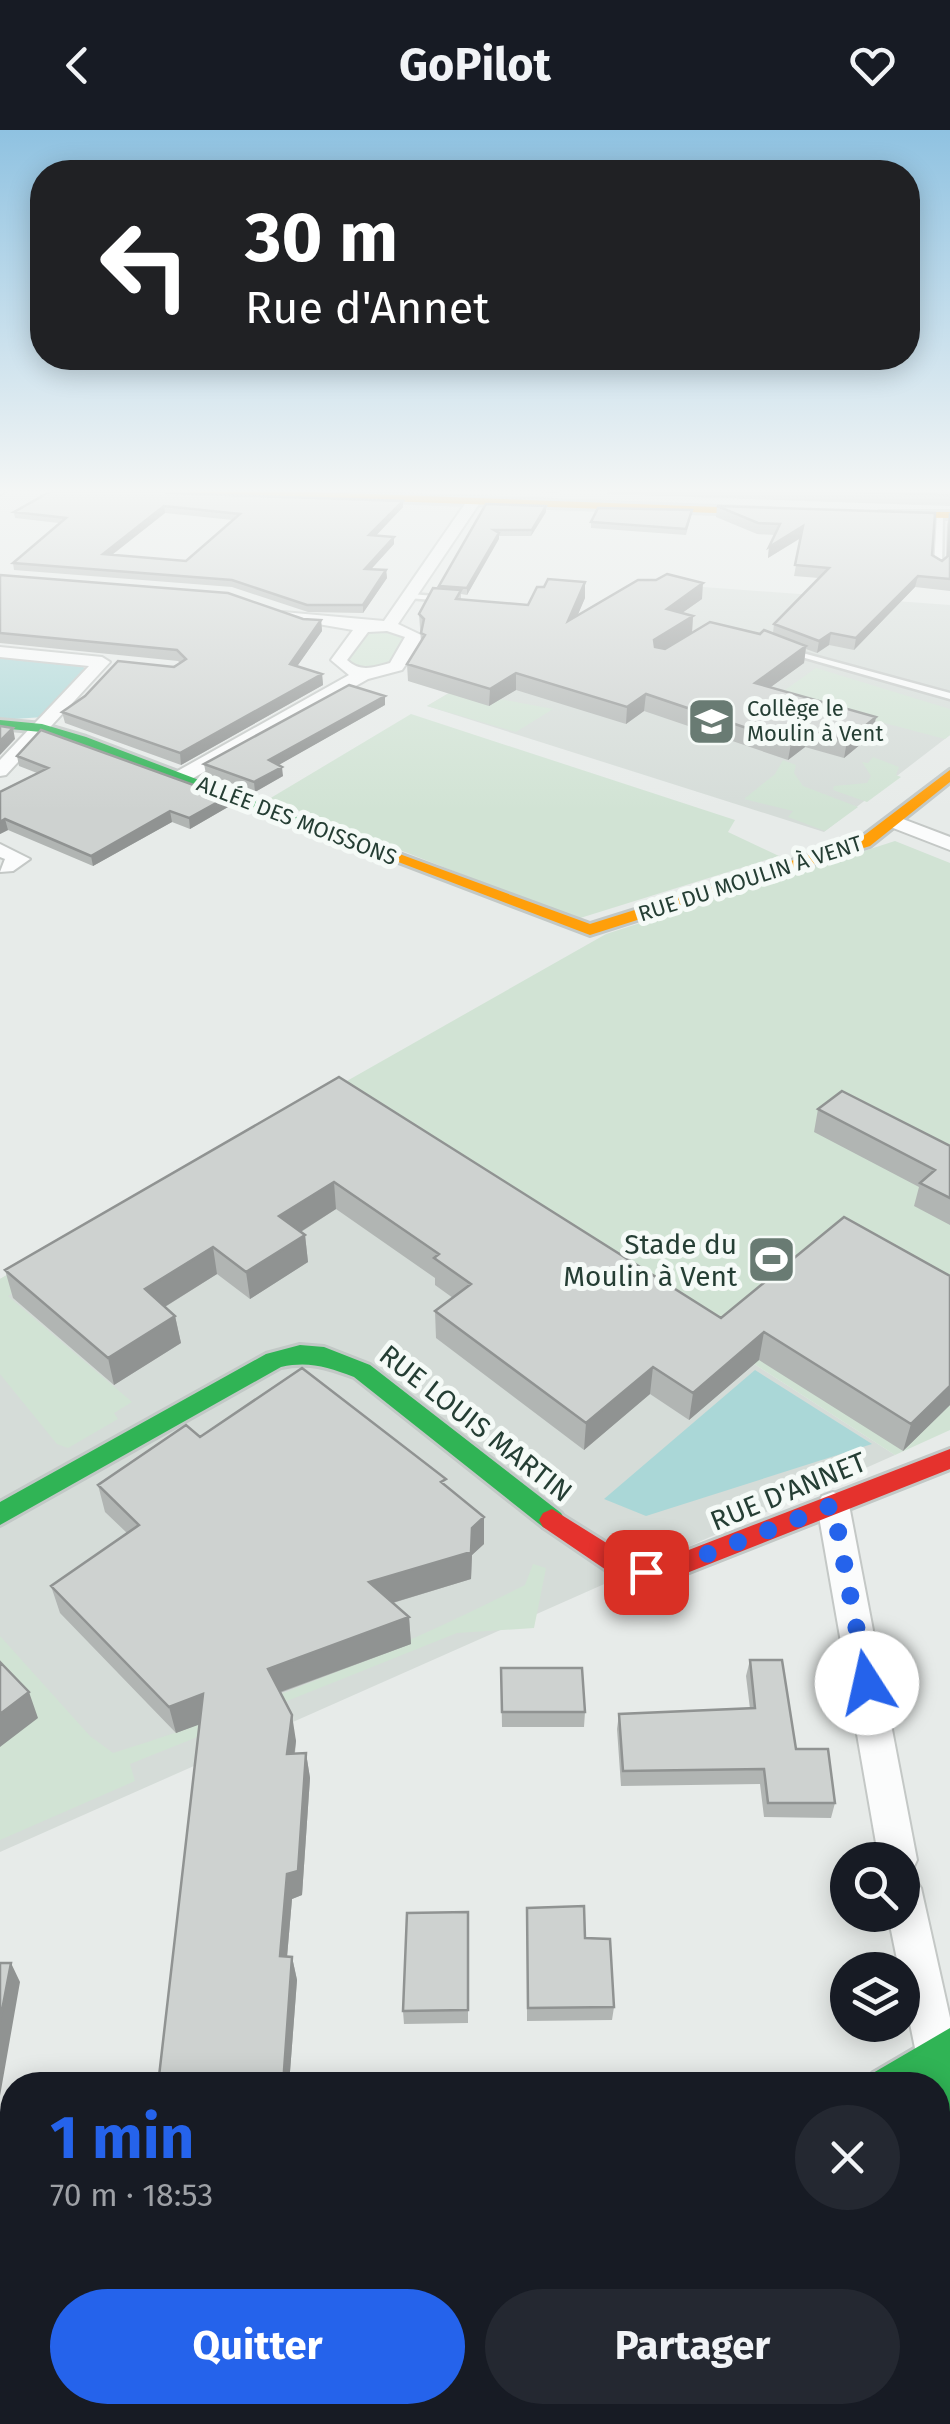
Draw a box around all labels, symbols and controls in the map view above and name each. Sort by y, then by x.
icon: back [50,38,105,93]
text: GoPilot [399,38,551,92]
icon: heart [845,38,900,93]
text: 30 m [245,196,398,280]
icon: left [80,200,210,330]
text: Rue d'Annet [245,281,490,335]
school or university icon: Collège le Moulin à Vent [686,695,738,747]
place label: Collège le Moulin à Vent [747,695,884,747]
street label: ALLÉE DES MOISSONS [193,770,401,871]
street label: RUE DU MOULIN À VENT [635,829,866,927]
place label: Stade du Moulin à Vent [563,1228,738,1293]
sports icon: Stade du Moulin à Vent [746,1234,798,1286]
street label: RUE LOUIS MARTIN [373,1338,579,1509]
street label: RUE D'ANNET [706,1445,871,1538]
pin [604,1530,689,1615]
icon: arrive [619,1545,674,1600]
position arrow [815,1631,919,1735]
map controls [830,1842,920,2042]
button: search [830,1842,920,1932]
button: layers [830,1952,920,2042]
text: 1 min [50,2102,194,2174]
button: close [795,2105,900,2210]
text: 70 m · 18:53 [50,2176,213,2214]
button: Quitter [50,2289,465,2404]
button: Partager [485,2289,900,2404]

